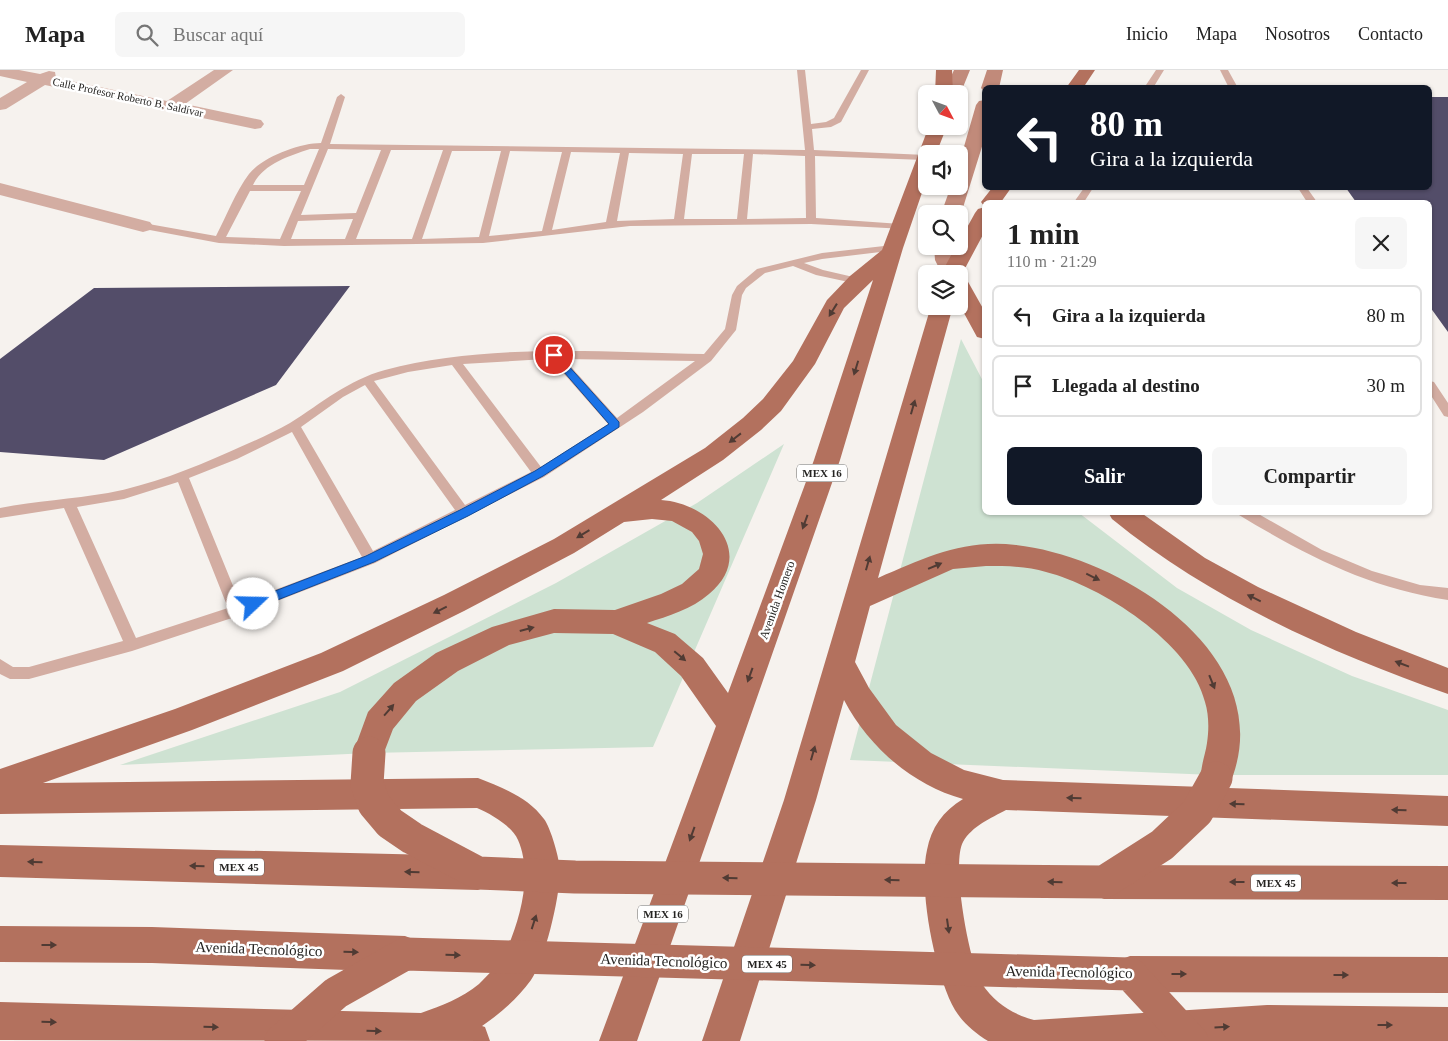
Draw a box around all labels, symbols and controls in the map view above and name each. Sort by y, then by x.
search box [115,12,465,57]
text: Mapa [25,21,85,47]
icon: search [133,21,161,49]
text: Buscar aquí [173,24,263,45]
text: Inicio [1126,24,1168,44]
text: Mapa [1196,24,1237,44]
text: Nosotros [1265,24,1330,44]
text: Contacto [1358,24,1423,44]
street label: Calle Profesor Roberto B. Saldívar [52,75,205,119]
north arrow [918,85,968,135]
map controls [918,85,968,315]
icon: left [1007,105,1072,170]
text: 80 m [1090,105,1163,144]
button: sound [918,145,968,195]
text: Gira a la izquierda [1090,146,1253,171]
button: search [918,205,968,255]
text: 1 min [1007,217,1080,250]
button: close [1355,217,1407,269]
text: 110 m · 21:29 [1007,253,1097,270]
button: layers [918,265,968,315]
icon: left [1009,302,1037,330]
one-way arrow [828,304,837,317]
text: Gira a la izquierda [1052,305,1206,326]
text: 80 m [1366,305,1405,326]
pin [533,334,575,376]
icon: arrive [540,341,568,369]
one-way arrow [851,360,859,375]
icon: arrive [1009,372,1037,400]
text: Llegada al destino [1052,375,1200,396]
text: 30 m [1366,375,1405,396]
one-way arrow [909,399,917,414]
one-way arrow [729,432,742,443]
button: Salir [1007,447,1202,505]
button: Compartir [1212,447,1407,505]
road number: MEX 16 [797,464,847,482]
one-way arrow [801,515,809,530]
one-way arrow [577,530,590,539]
one-way arrow [864,555,872,570]
street label: Avenida Homero [756,559,798,641]
one-way arrow [928,561,942,569]
one-way arrow [1085,573,1100,581]
position arrow [226,577,278,629]
one-way arrow [1246,594,1261,602]
one-way arrow [433,607,447,615]
one-way arrow [520,624,535,632]
one-way arrow [673,650,685,662]
one-way arrow [1394,660,1409,668]
one-way arrow [746,668,754,683]
one-way arrow [1209,674,1217,689]
one-way arrow [384,704,395,717]
one-way arrow [810,745,818,760]
one-way arrow [1066,794,1082,802]
one-way arrow [1229,799,1245,807]
one-way arrow [1391,805,1407,813]
one-way arrow [688,827,696,842]
one-way arrow [27,858,43,866]
road number: MEX 45 [214,859,264,876]
one-way arrow [189,862,205,870]
one-way arrow [404,867,420,875]
one-way arrow [722,874,738,882]
road number: MEX 45 [1251,874,1301,891]
one-way arrow [884,876,900,884]
one-way arrow [1047,878,1063,886]
one-way arrow [1229,878,1245,886]
one-way arrow [1391,879,1407,887]
road number: MEX 16 [638,906,688,922]
one-way arrow [531,914,539,929]
one-way arrow [944,918,952,934]
street label: Avenida Tecnológico [195,939,323,959]
one-way arrow [41,941,57,949]
one-way arrow [343,948,359,956]
street label: Avenida Tecnológico [600,951,728,971]
one-way arrow [446,952,462,960]
road number: MEX 45 [742,956,792,972]
one-way arrow [800,961,816,969]
street label: Avenida Tecnológico [1005,963,1133,981]
one-way arrow [1171,970,1187,978]
one-way arrow [1333,971,1349,979]
one-way arrow [41,1018,57,1026]
one-way arrow [1377,1021,1393,1029]
one-way arrow [203,1023,219,1031]
one-way arrow [1215,1023,1231,1031]
one-way arrow [366,1027,382,1035]

